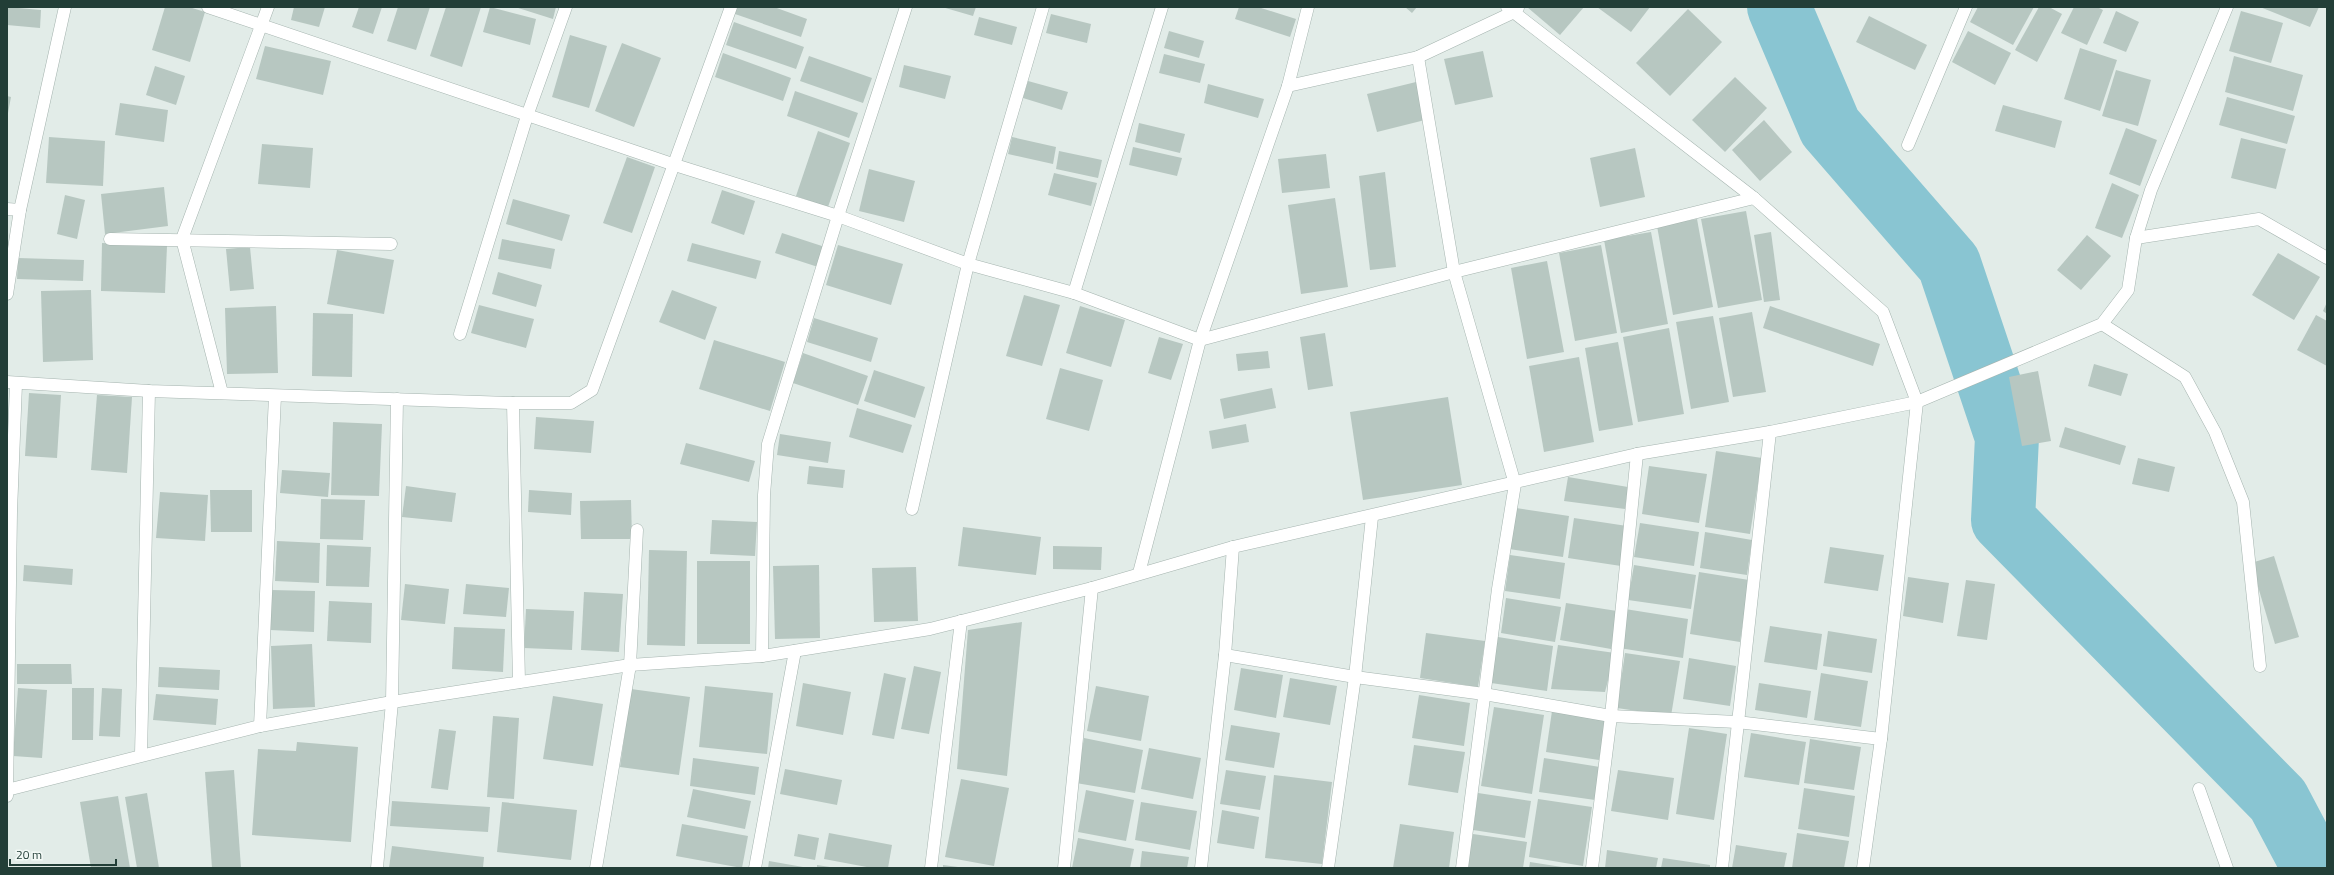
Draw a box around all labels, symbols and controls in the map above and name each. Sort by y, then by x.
scale bar [10,841,116,867]
text: 20 m [16,845,42,864]

